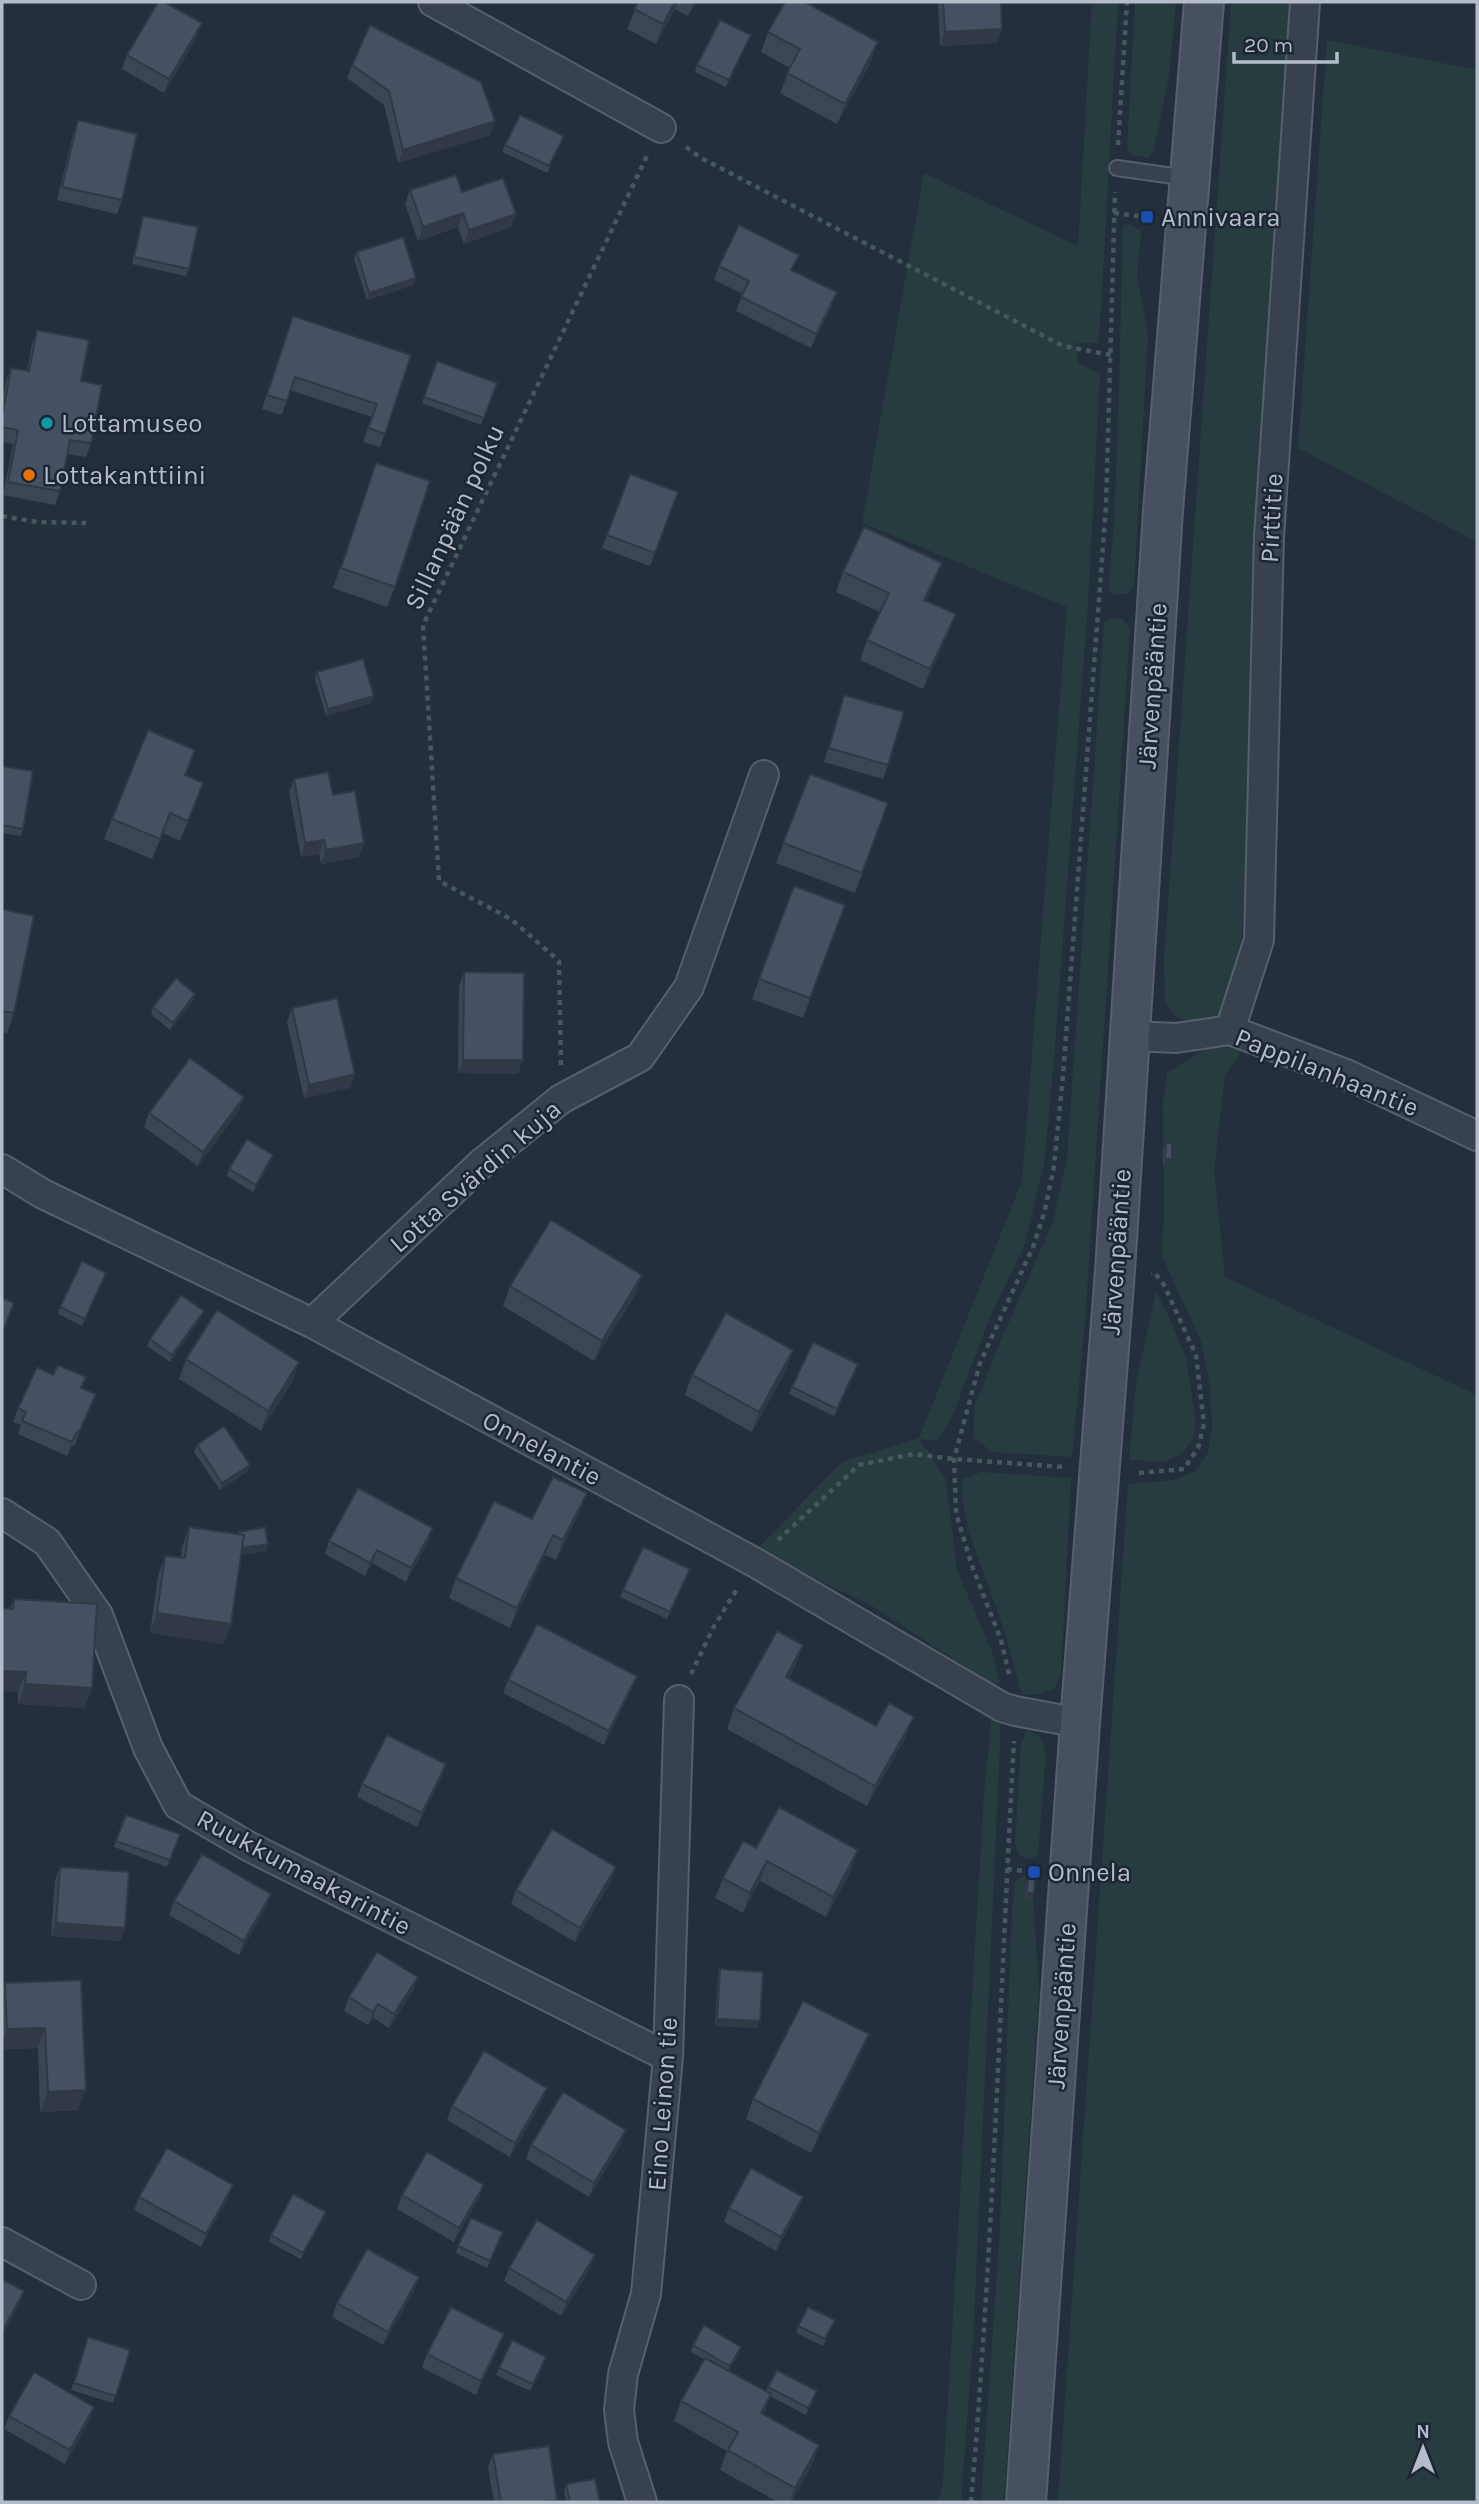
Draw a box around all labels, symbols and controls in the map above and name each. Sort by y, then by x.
scale bar [1234,21,1337,65]
text: 20 m [1244,33,1293,57]
place label: Annivaara [1161,202,1280,233]
marker: Annivaara [1139,209,1155,225]
place label: Lottamuseo [61,408,203,439]
marker: Lottamuseo [39,415,55,431]
street label: Sillanpään polku [398,420,511,615]
place label: Lottakanttiini [43,460,206,491]
marker: Lottakanttiini [21,467,37,483]
street label: Pirttitie [1254,472,1289,564]
street label: Järvenpääntie [1131,602,1174,770]
street label: Pappilanhaantie [1231,1022,1423,1123]
street label: Lotta Svärdin kuja [383,1094,567,1259]
street label: Järvenpääntie [1095,1168,1138,1336]
street label: Onnelantie [477,1404,606,1493]
street label: Ruukkumaakarintie [191,1803,416,1942]
place label: Onnela [1048,1857,1131,1888]
marker: Onnela [1026,1864,1042,1880]
street label: Järvenpääntie [1040,1922,1083,2090]
street label: Eino Leinon tie [641,2016,684,2192]
north arrow [1388,2413,1458,2483]
text: N [1416,2421,1430,2443]

